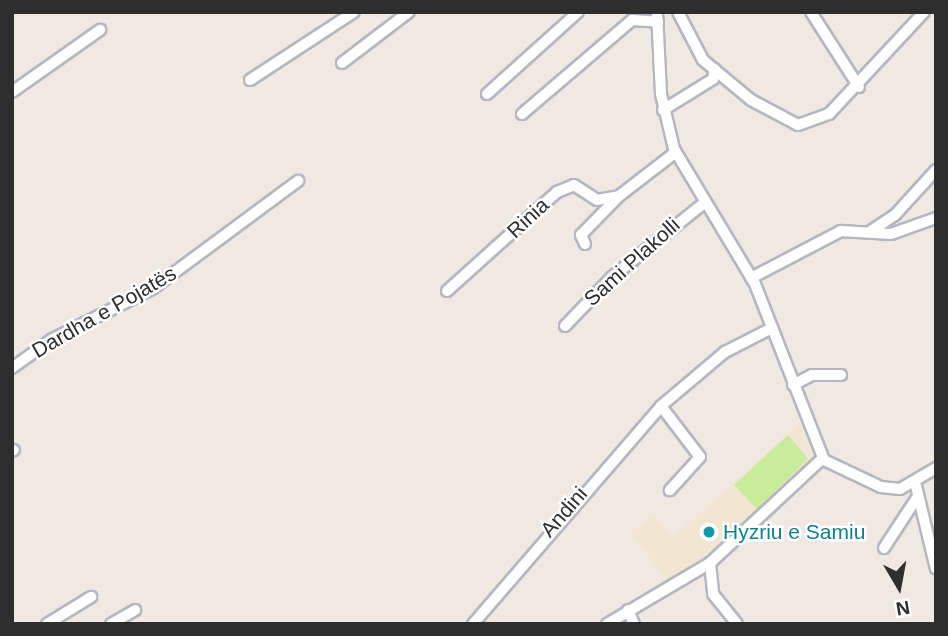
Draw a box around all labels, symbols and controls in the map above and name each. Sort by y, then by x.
street label: Rinia [502,192,554,244]
street label: Sami Plakolli [579,212,685,312]
street label: Dardha e Pojatës [27,261,181,363]
street label: Andini [535,482,593,542]
place label: Hyzriu e Samiu [723,519,865,545]
marker: Hyzriu e Samiu [701,524,717,540]
north arrow [864,552,934,622]
text: N [894,597,911,620]

